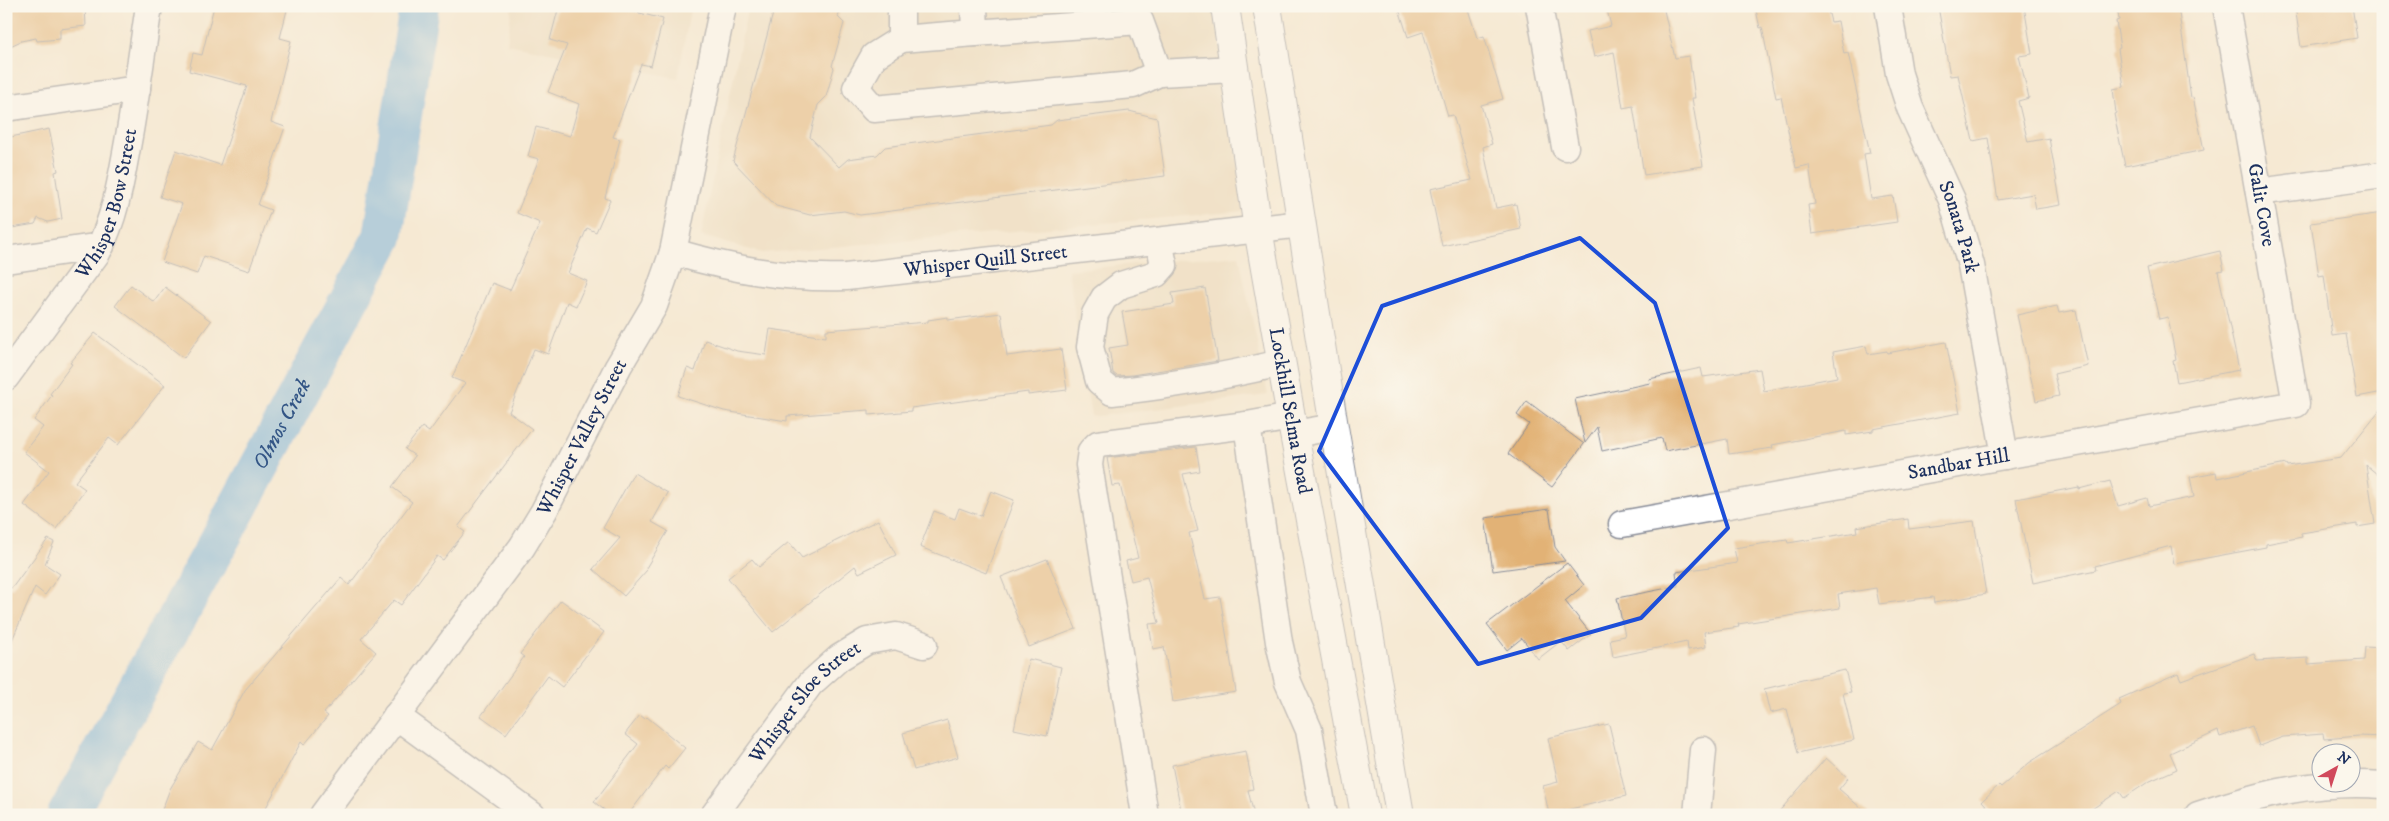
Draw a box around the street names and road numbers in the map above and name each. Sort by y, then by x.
street label: Whisper Bow Street [69,127,143,284]
street label: Galit Cove [2241,161,2281,249]
street label: Sonata Park [1932,177,1985,276]
street label: Whisper Quill Street [901,239,1069,283]
street label: Lockhill Selma Road [1263,326,1317,496]
street label: Whisper Valley Street [531,354,633,521]
street label: Sandbar Hill [1906,443,2012,485]
street label: Whisper Sloe Street [743,635,865,769]

